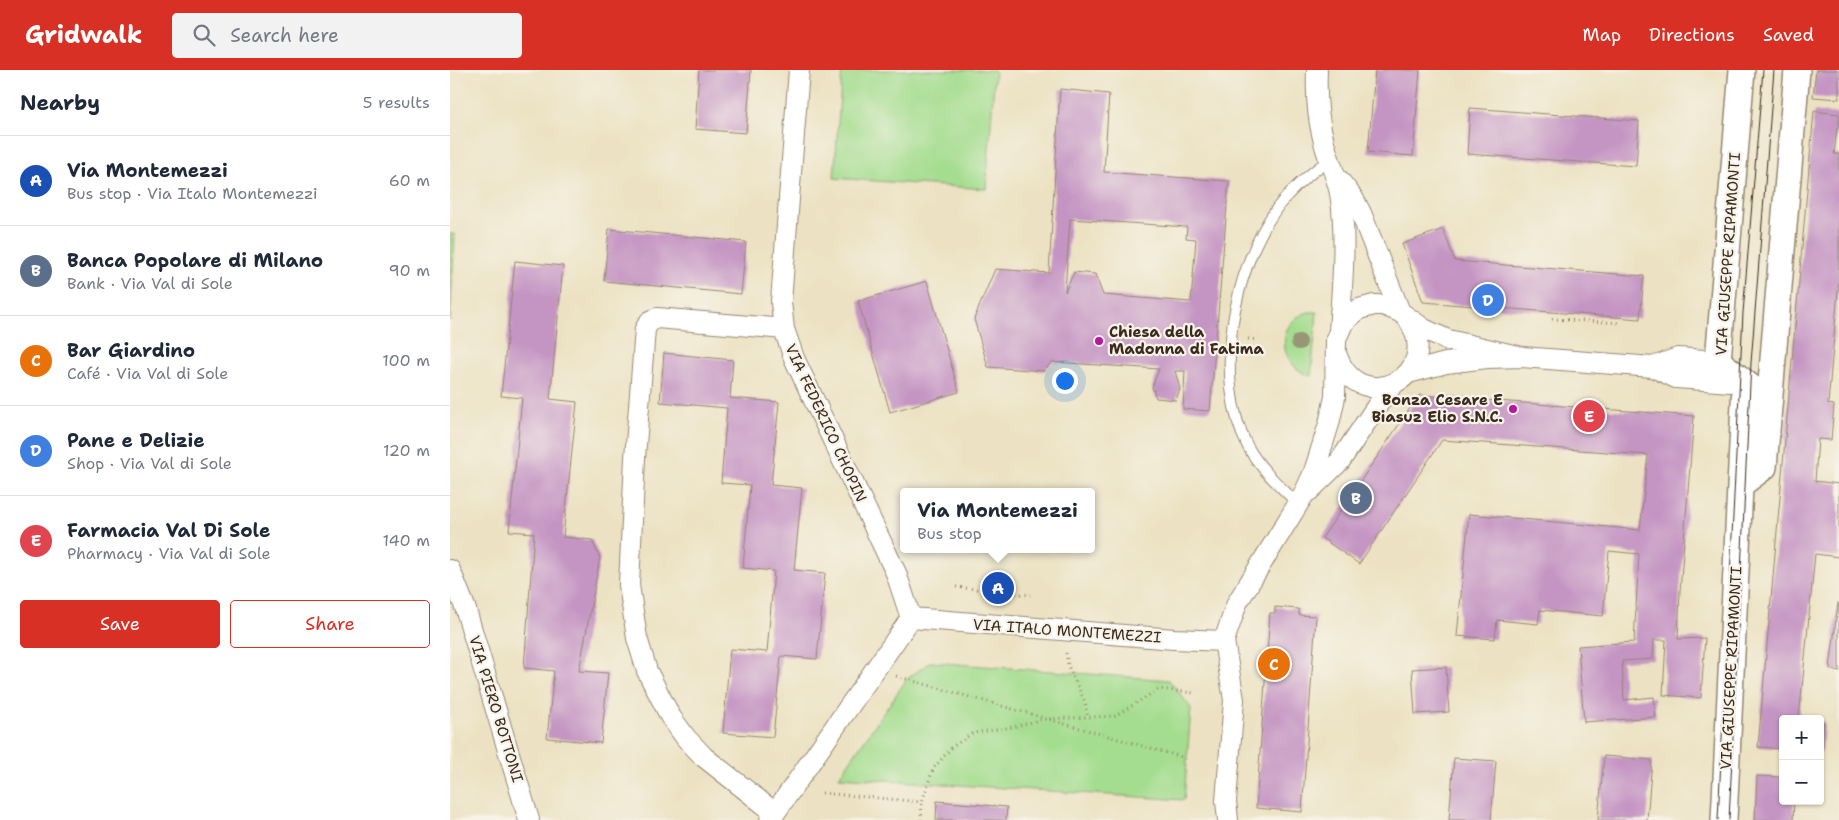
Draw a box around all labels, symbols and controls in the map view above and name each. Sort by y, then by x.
search box [172,13,522,58]
text: Gridwalk [25,19,142,51]
icon: search [190,21,218,49]
text: Search here [230,23,339,48]
text: Map [1583,23,1621,47]
text: Directions [1649,23,1735,47]
text: Saved [1763,23,1814,47]
text: Nearby [20,89,100,117]
text: 5 results [363,92,430,113]
street label: VIA GIUSEPPE RIPAMONTI [1711,152,1745,356]
text: Via Montemezzi [67,158,228,183]
text: A [30,170,42,191]
text: 60 m [389,170,430,191]
text: Bus stop · Via Italo Montemezzi [67,183,318,204]
text: Banca Popolare di Milano [67,248,323,273]
text: B [31,260,41,281]
text: 90 m [389,260,430,281]
text: Bank · Via Val di Sole [67,273,233,294]
pin: D [1472,281,1504,319]
place label: Chiesa della Madonna di Fatima [1109,322,1265,359]
marker: Chiesa della Madonna di Fatima [1093,335,1105,347]
text: Bar Giardino [67,338,195,363]
street label: VIA FEDERICO CHOPIN [781,341,871,505]
text: C [31,350,41,371]
text: 100 m [382,350,430,371]
text: Café · Via Val di Sole [67,363,228,384]
your location [1052,368,1078,394]
place label: Bonza Cesare E Biasuz Elio S.N.C. [1372,390,1503,427]
pin: E [1573,397,1605,435]
marker: Bonza Cesare E Biasuz Elio S.N.C. [1507,403,1519,415]
text: Pane e Delizie [67,428,205,453]
text: D [30,440,42,461]
text: 120 m [383,440,430,461]
text: Shop · Via Val di Sole [67,453,232,474]
pin: B [1340,479,1372,517]
popup [900,488,1095,553]
text: Via Montemezzi [917,498,1078,523]
text: Farmacia Val Di Sole [67,518,270,543]
text: Bus stop [917,523,982,544]
text: E [31,530,41,551]
text: 140 m [383,530,430,551]
text: Pharmacy · Via Val di Sole [67,543,271,564]
street label: VIA GIUSEPPE RIPAMONTI [1716,566,1746,770]
pin: A [982,569,1014,607]
button: Save [20,600,220,648]
button: Share [230,600,430,648]
street label: VIA ITALO MONTEMEZZI [972,614,1162,648]
street label: VIA PIERO BOTTONI [464,633,528,785]
pin: C [1258,645,1290,683]
map controls [1779,715,1824,805]
button: + [1779,715,1824,760]
button: − [1779,760,1824,805]

